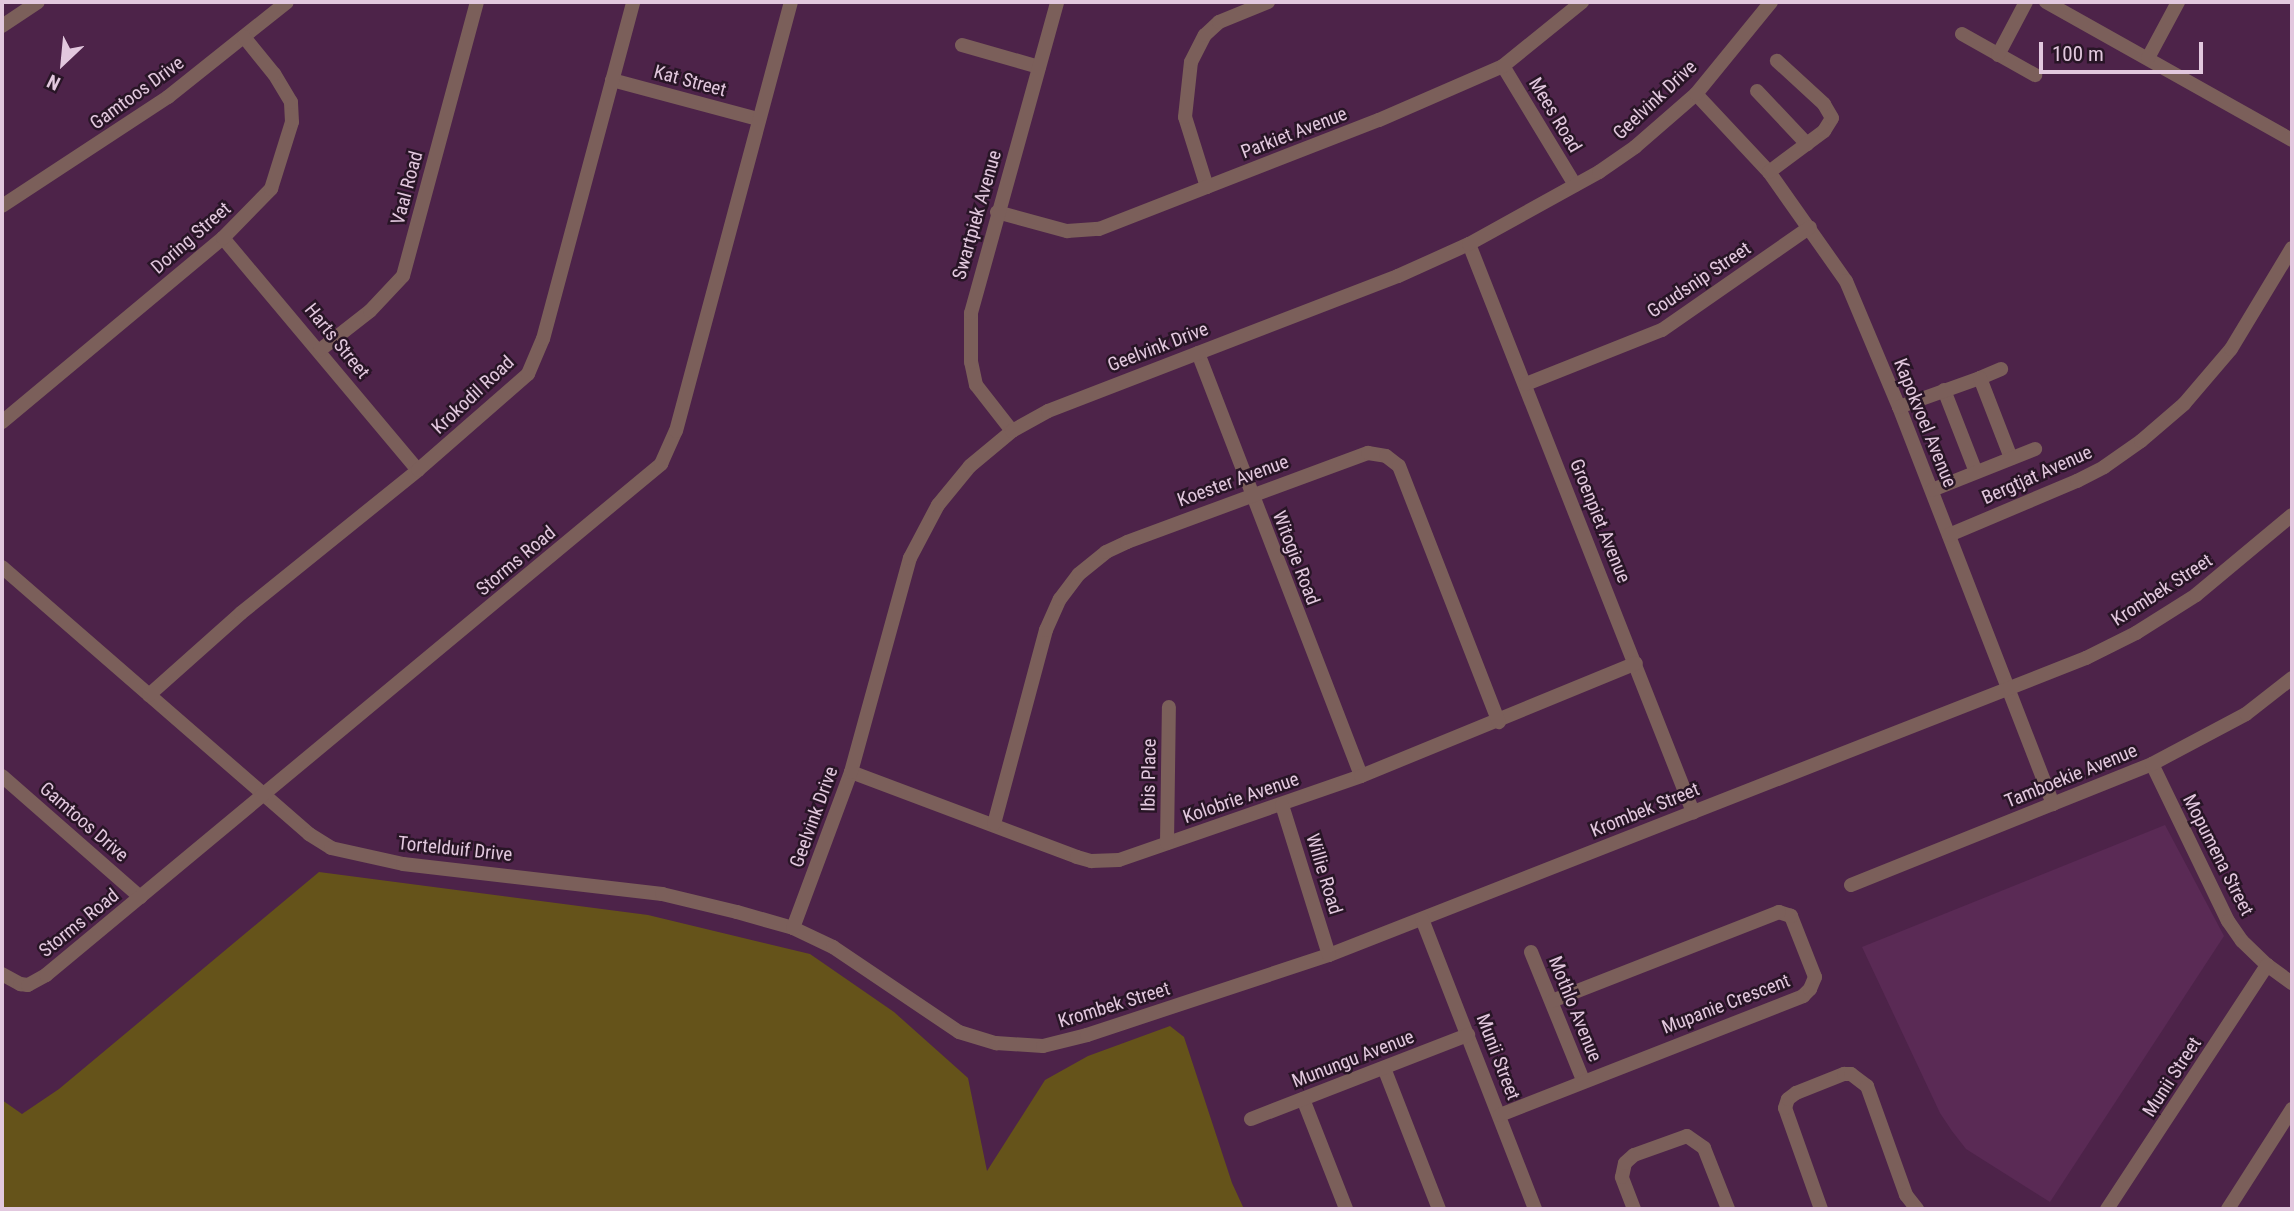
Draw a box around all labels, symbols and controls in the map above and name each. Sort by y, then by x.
north arrow [28,28,98,98]
scale bar [2042,28,2206,72]
text: 100 m [2052,42,2104,66]
street label: Gamtoos Drive [86,51,188,135]
street label: Geelvink Drive [1608,56,1702,144]
street label: Kat Street [651,60,729,102]
text: N [43,69,64,95]
street label: Mees Road [1524,73,1586,157]
street label: Parkiet Avenue [1238,102,1350,164]
street label: Swartpiek Avenue [948,148,1006,282]
street label: Vaal Road [386,149,428,227]
street label: Doring Street [147,197,235,279]
street label: Goudsnip Street [1643,237,1755,323]
street label: Harts Street [300,299,374,383]
street label: Geelvink Drive [1104,317,1212,377]
street label: Krokodil Road [427,351,519,439]
street label: Kapokvoel Avenue [1889,355,1961,491]
street label: Bergtjat Avenue [1978,441,2096,509]
street label: Koester Avenue [1174,450,1292,512]
street label: Groenpiet Avenue [1565,456,1635,586]
street label: Witogie Road [1268,508,1324,608]
street label: Storms Road [472,521,560,601]
street label: Krombek Street [2107,549,2217,631]
street label: Ibis Place [1137,738,1161,812]
street label: Tamboekie Avenue [2001,739,2141,813]
street label: Geelvink Drive [785,763,843,871]
street label: Kolobrie Avenue [1180,768,1302,828]
street label: Gamtoos Drive [35,777,133,867]
street label: Krombek Street [1587,778,1703,842]
street label: Mopumena Street [2178,791,2258,919]
street label: Willie Road [1301,831,1347,917]
street label: Tortelduif Drive [397,832,513,866]
street label: Storms Road [34,884,124,962]
street label: Mothlo Avenue [1544,953,1606,1065]
street label: Mupanie Crescent [1659,969,1793,1039]
street label: Krombek Street [1055,977,1173,1033]
street label: Munii Street [1471,1011,1525,1103]
street label: Munungu Avenue [1289,1025,1417,1093]
street label: Munii Street [2138,1033,2206,1121]

